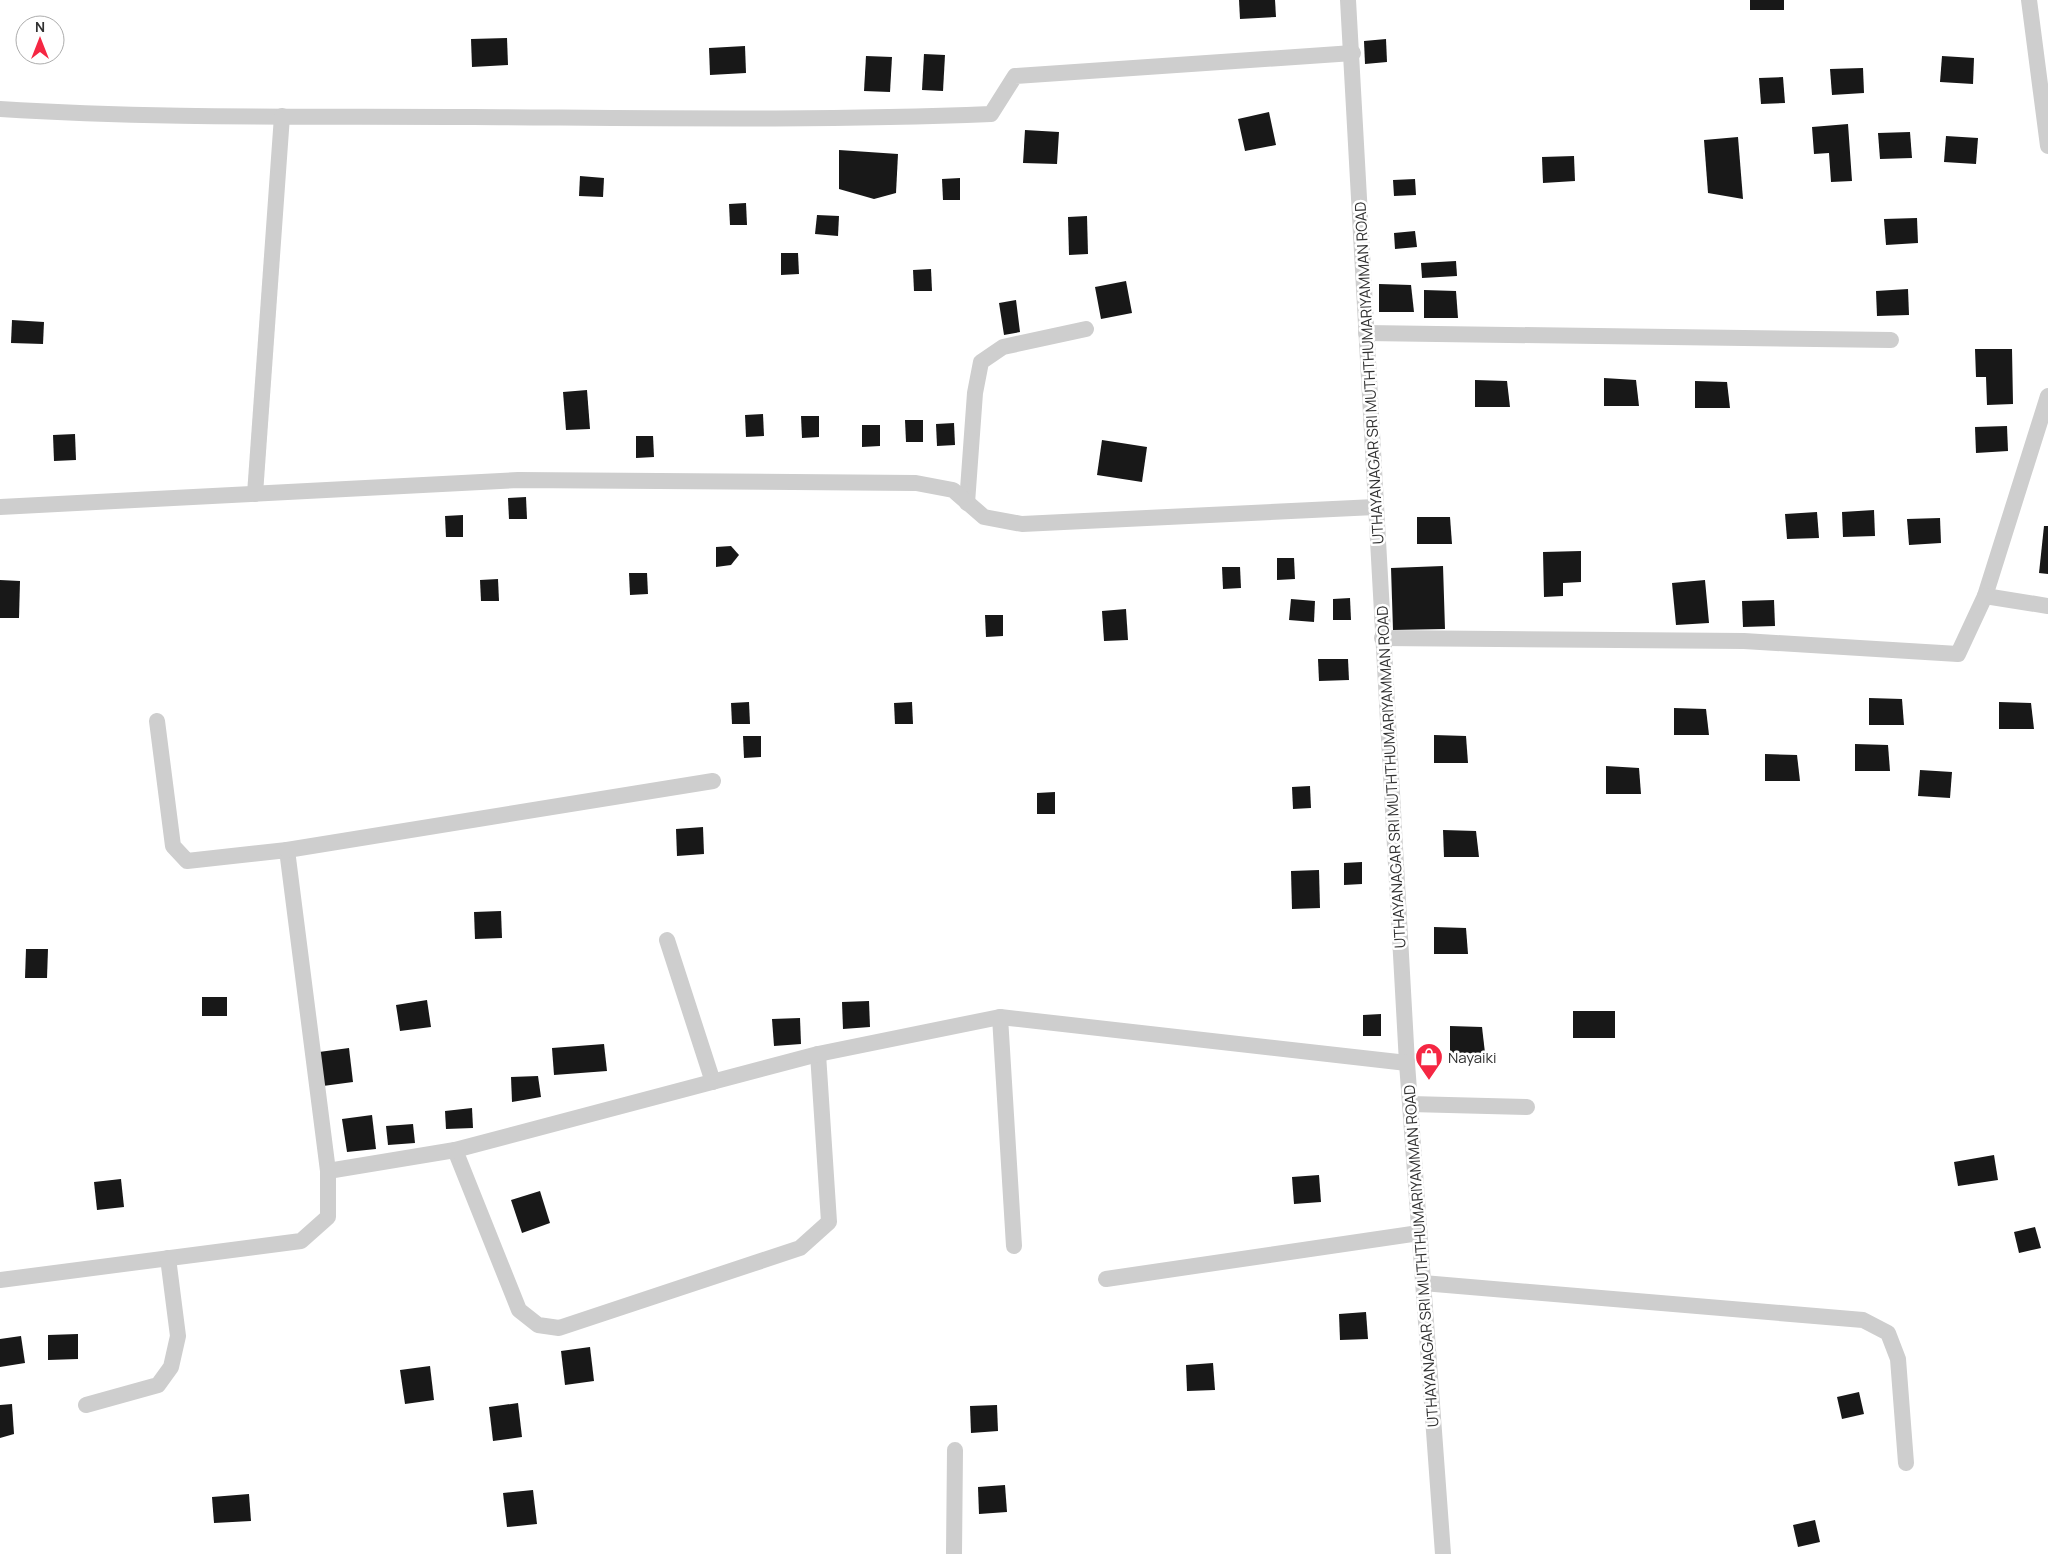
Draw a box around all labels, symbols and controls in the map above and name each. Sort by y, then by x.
north arrow [15,15,65,65]
text: N [35,17,45,36]
street label: UTHAYANAGAR SRI MUTHTHUMARIYAMMAN ROAD [1350,201,1388,545]
street label: UTHAYANAGAR SRI MUTHTHUMARIYAMMAN ROAD [1372,605,1410,949]
shop icon: Nayaiki [1414,1042,1444,1081]
place label: Nayaiki [1448,1047,1497,1068]
street label: UTHAYANAGAR SRI MUTHTHUMARIYAMMAN ROAD [1399,1084,1443,1428]

